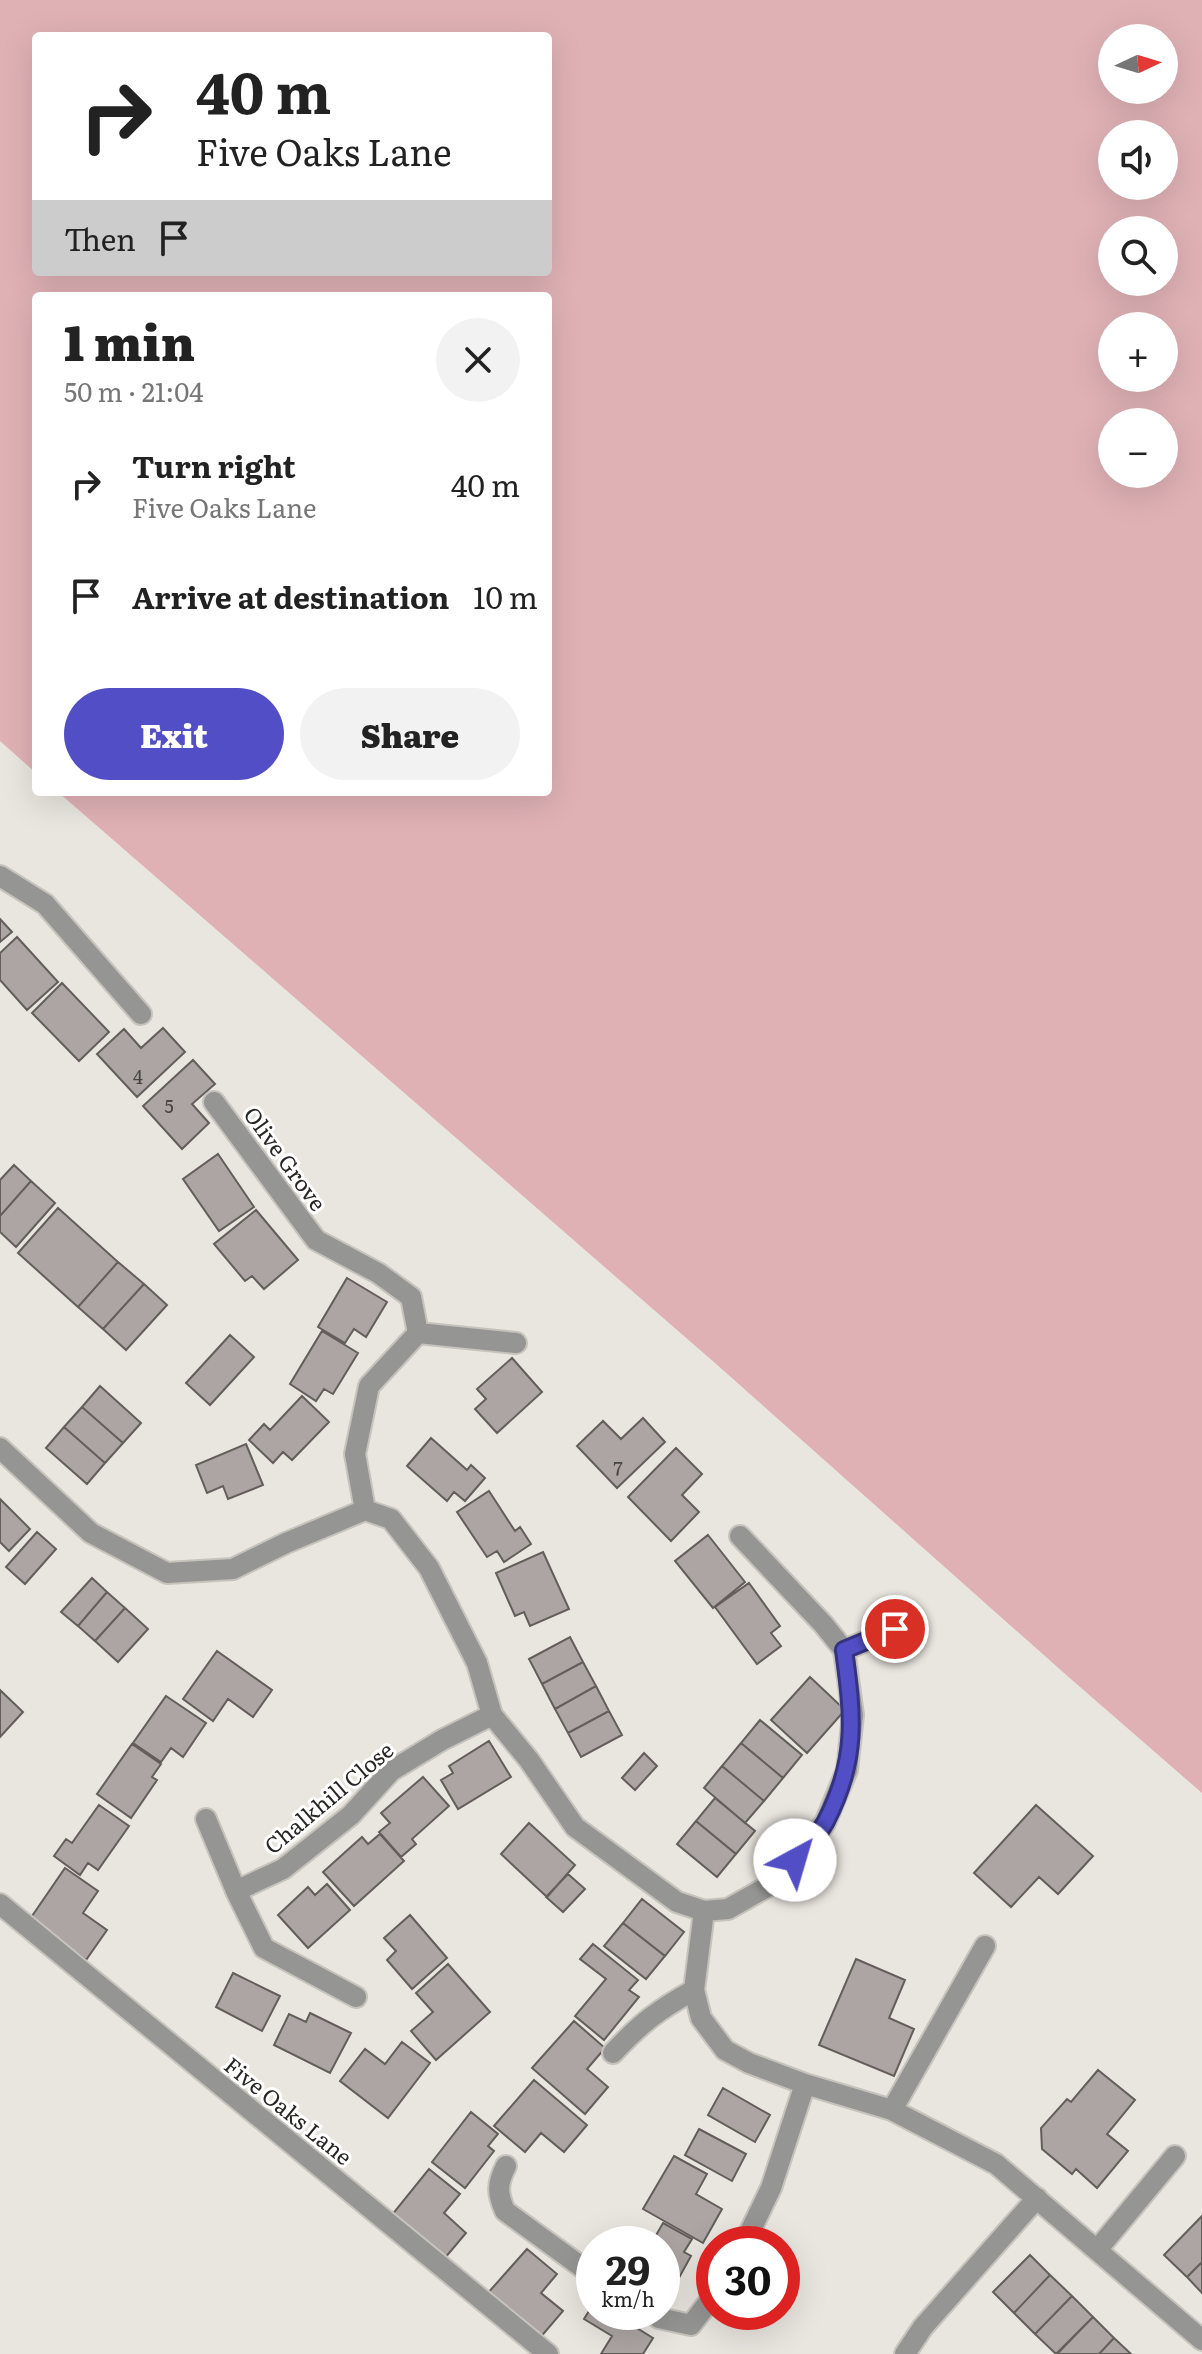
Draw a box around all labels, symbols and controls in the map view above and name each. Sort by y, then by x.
north arrow [1098,24,1178,104]
map controls [1098,24,1178,488]
text: 40 m [196,48,331,131]
icon: right [64,64,168,168]
button: sound [1098,120,1178,200]
text: Five Oaks Lane [196,124,452,177]
text: Then [64,216,136,260]
icon: arrive [152,216,196,260]
button: search [1098,216,1178,296]
text: 1 min [64,305,195,376]
button: + [1098,312,1178,392]
button: close [436,318,520,402]
text: 50 m · 21:04 [64,371,204,410]
button: − [1098,408,1178,488]
text: Turn right [132,443,296,487]
icon: right [64,462,108,506]
text: 40 m [451,462,520,506]
text: Five Oaks Lane [132,487,317,526]
icon: arrive [64,574,108,618]
text: Arrive at destination [132,574,449,618]
text: 10 m [473,574,538,618]
button: Exit [64,688,284,780]
button: Share [300,688,520,780]
house number: 4 [133,1063,143,1090]
house number: 5 [164,1092,174,1119]
street label: Olive Grove [237,1099,335,1217]
house number: 7 [613,1454,623,1481]
pin [861,1595,929,1663]
icon: arrive [873,1607,917,1651]
street label: Chalkhill Close [256,1733,400,1861]
position arrow [753,1818,837,1902]
street label: Five Oaks Lane [218,2048,360,2172]
speed limit sign: 30 [696,2226,800,2330]
text: 29 [606,2238,650,2297]
text: km/h [601,2283,655,2313]

